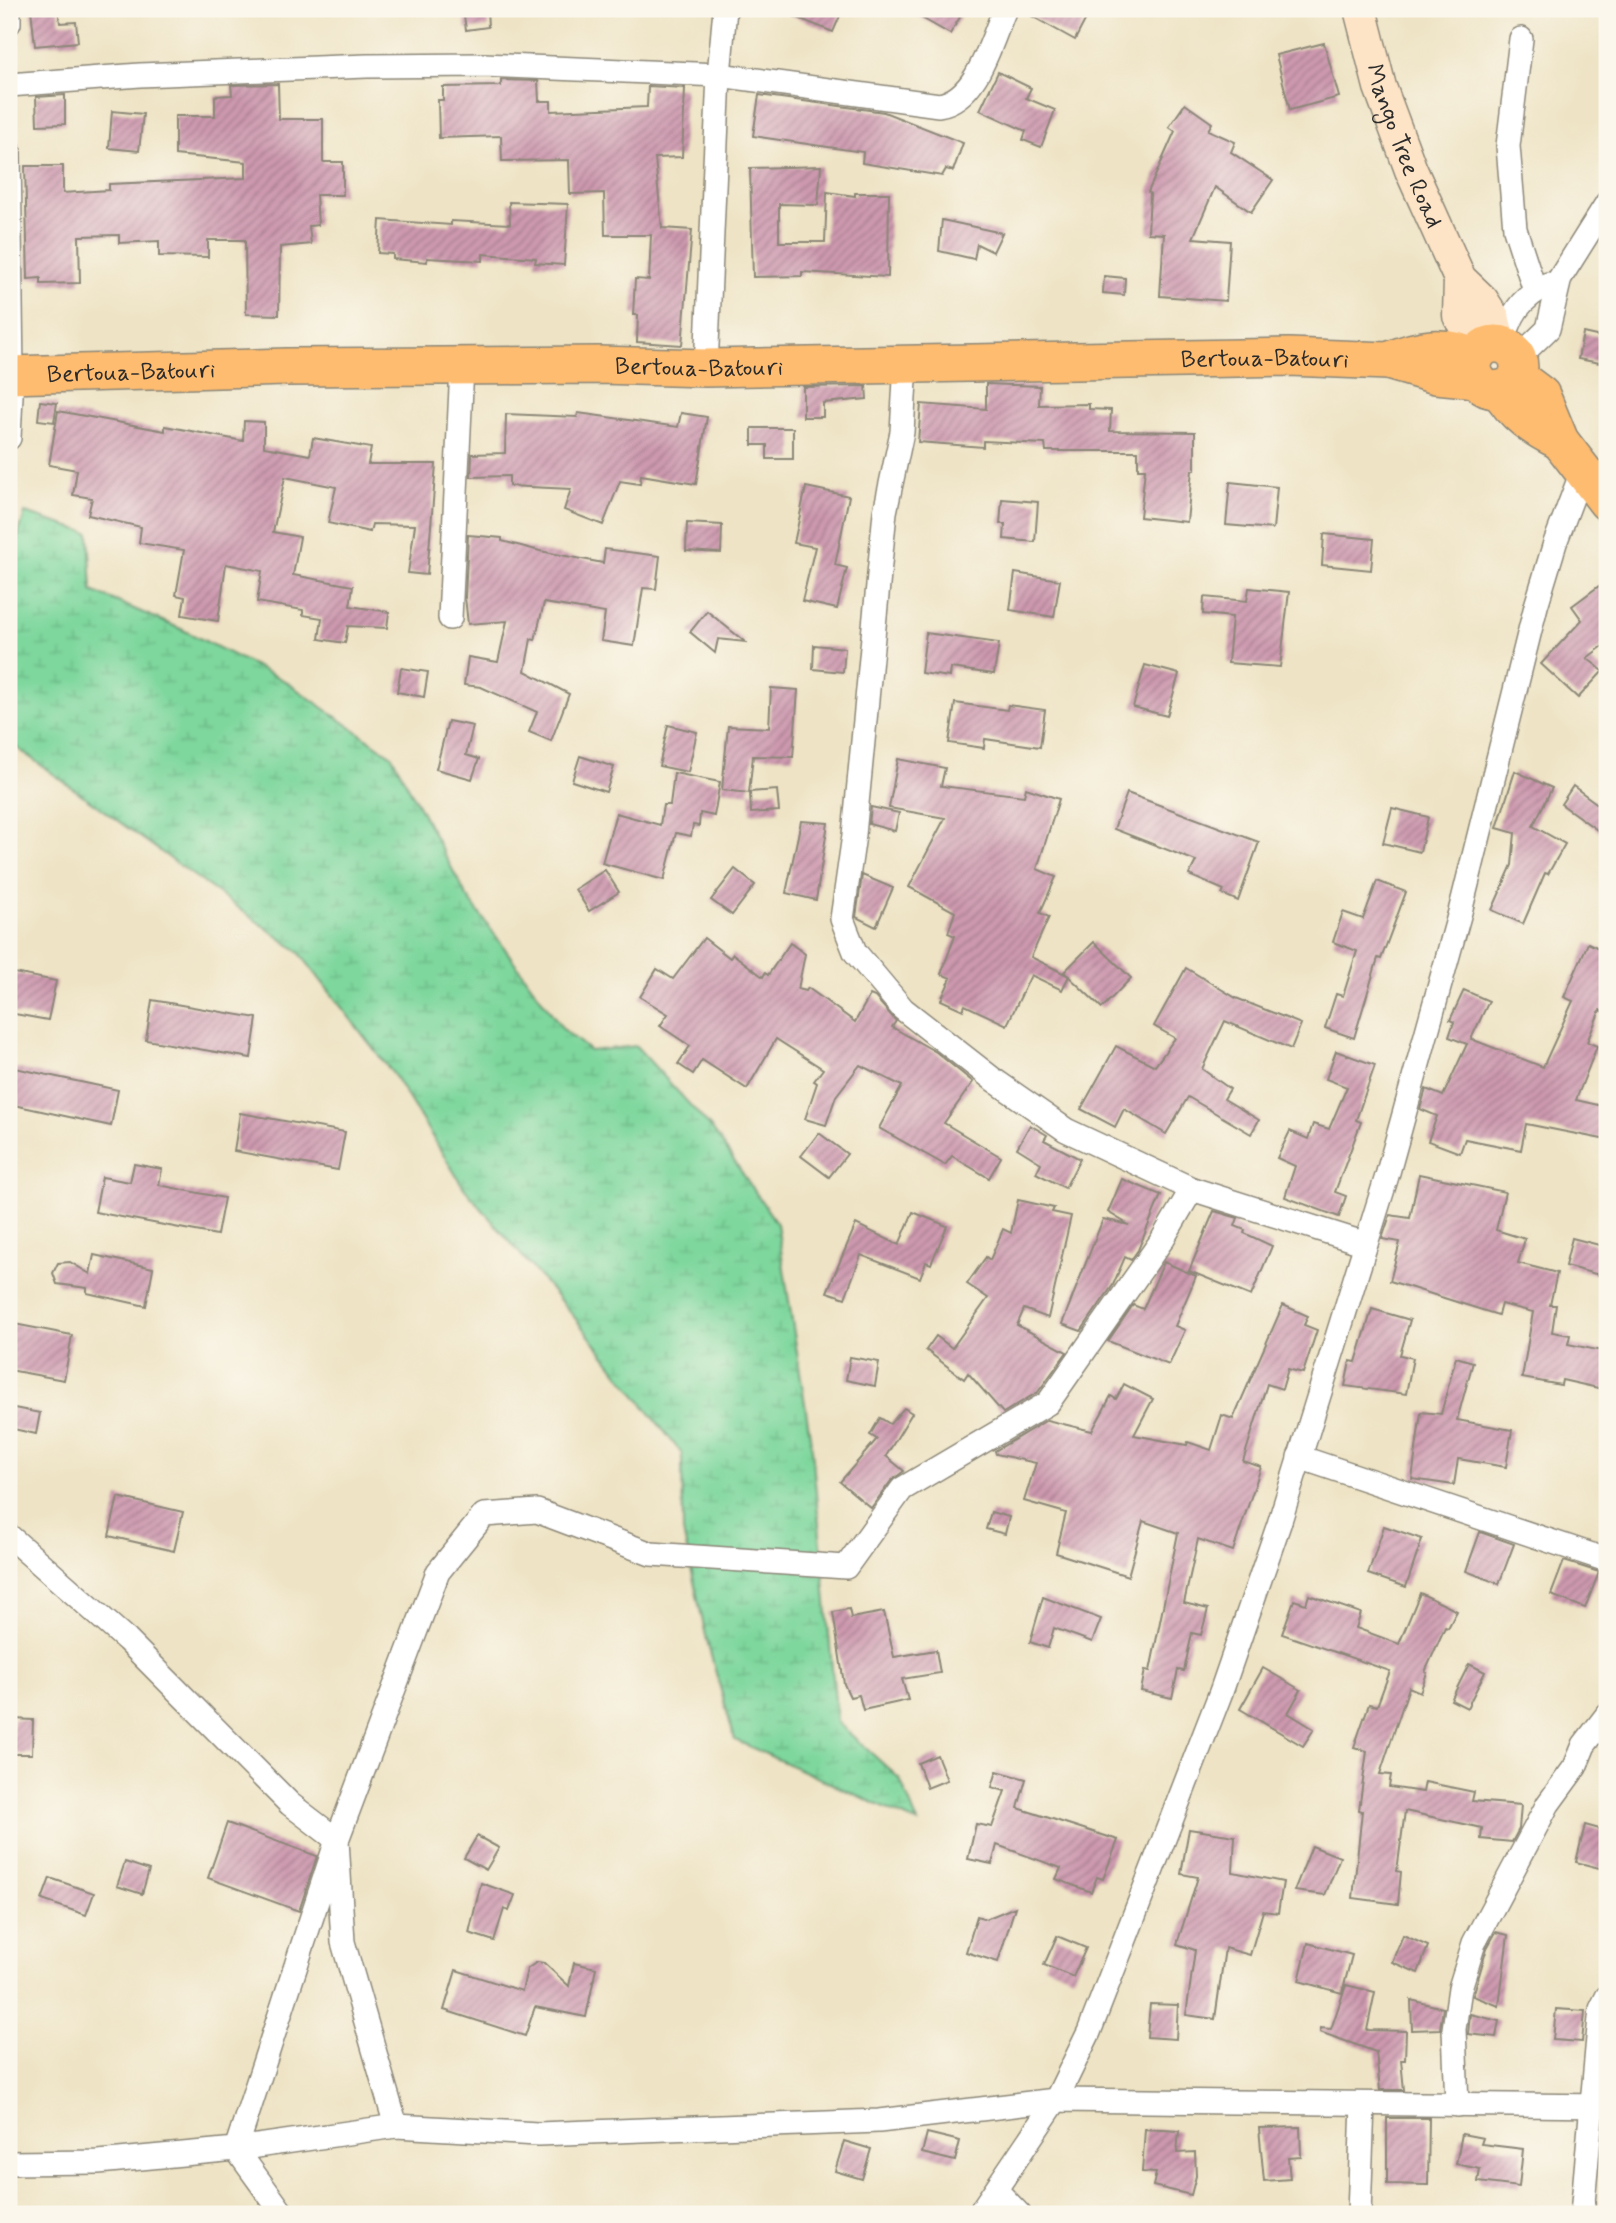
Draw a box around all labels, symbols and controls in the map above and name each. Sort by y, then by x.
street label: Mango Tree Road [1358,61,1449,233]
street label: Bertoua-Batouri [1180,343,1349,376]
street label: Bertoua-Batouri [614,351,783,385]
street label: Bertoua-Batouri [46,355,216,391]

